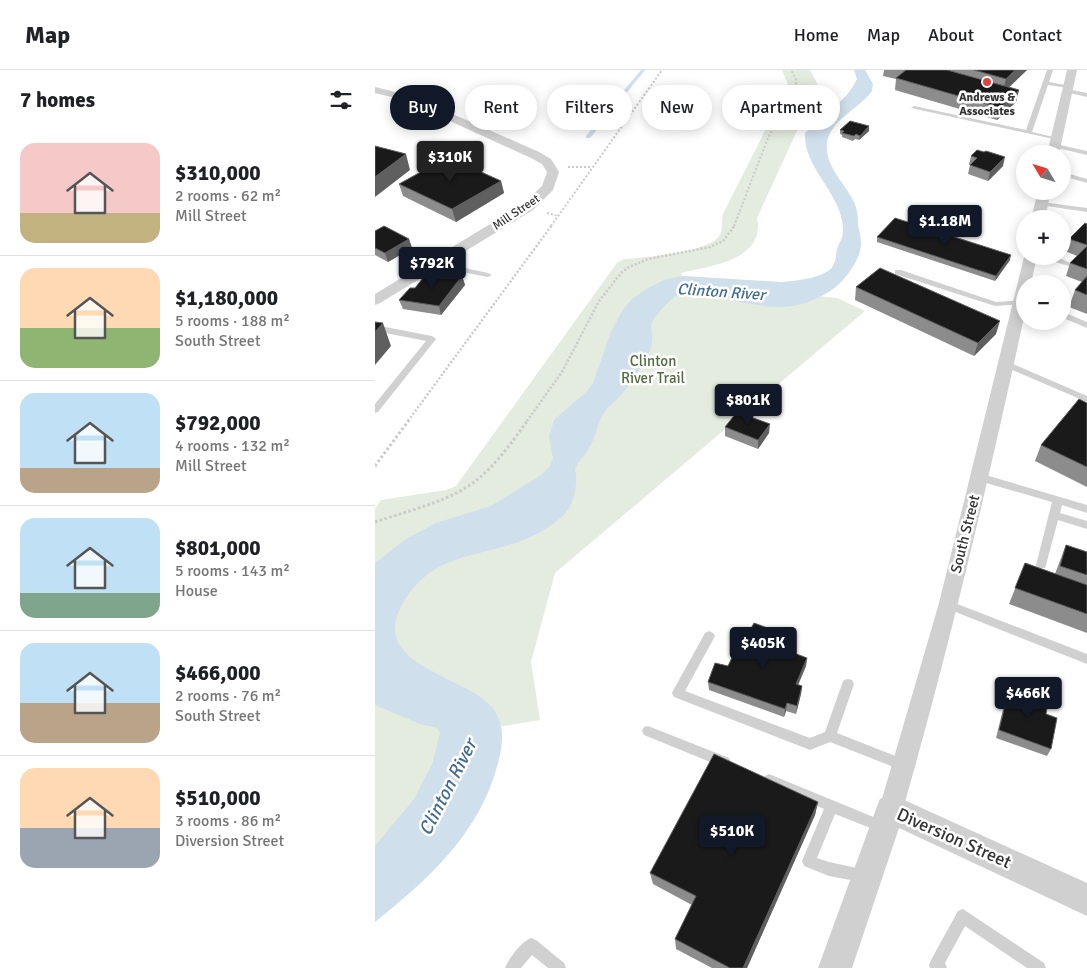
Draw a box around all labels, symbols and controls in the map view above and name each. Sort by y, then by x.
text: Map [25,20,70,50]
text: Home [794,24,839,46]
text: Map [867,24,900,46]
text: About [928,24,974,46]
text: Contact [1002,24,1062,46]
marker: Andrews & Associates [981,76,993,88]
chip: Buy [390,85,455,130]
chip: Rent [465,85,537,130]
chip: Filters [547,85,632,130]
chip: New [642,85,712,130]
chip: Apartment [722,85,840,130]
icon: filters [327,86,355,114]
text: 7 homes [20,87,95,113]
place label: Andrews & Associates [959,90,1016,119]
pin: $310K [415,140,485,183]
north arrow [1016,145,1071,200]
map controls [1016,145,1071,330]
text: $310K [428,147,472,167]
text: $310,000 [175,160,261,186]
icon: home [60,163,120,223]
text: 2 rooms · 62 m² [175,186,281,206]
street label: Mill Street [490,191,543,234]
pin: $1.18M [904,204,986,247]
text: Mill Street [175,206,247,226]
button: + [1016,210,1071,265]
text: $1.18M [919,211,971,231]
pin: $792K [397,246,467,289]
text: $792K [410,253,454,273]
button: − [1016,275,1071,330]
water label: Clinton River [676,279,768,305]
text: $1,180,000 [175,285,278,311]
icon: home [60,288,120,348]
text: 5 rooms · 188 m² [175,311,290,331]
text: South Street [175,331,260,351]
park label: Clinton River Trail [621,352,685,387]
pin: $801K [713,384,783,426]
text: $801K [726,390,770,410]
text: $792,000 [175,410,261,436]
icon: home [60,413,120,473]
text: 4 rooms · 132 m² [175,436,290,456]
text: Mill Street [175,456,247,476]
street label: South Street [947,493,983,575]
text: $801,000 [175,535,261,561]
icon: home [60,538,120,598]
text: 5 rooms · 143 m² [175,561,290,581]
text: House [175,581,218,601]
pin: $405K [728,626,798,669]
text: $405K [741,633,785,653]
text: $466,000 [175,660,261,686]
icon: home [60,663,120,723]
pin: $466K [993,676,1063,719]
text: $466K [1006,683,1050,703]
text: 2 rooms · 76 m² [175,686,281,706]
text: South Street [175,706,260,726]
water label: Clinton River [413,733,484,840]
text: $510,000 [175,785,261,811]
icon: home [60,788,120,848]
street label: Diversion Street [893,803,1015,873]
text: 3 rooms · 86 m² [175,811,281,831]
pin: $510K [697,814,767,857]
text: $510K [710,821,754,841]
text: Diversion Street [175,831,284,851]

